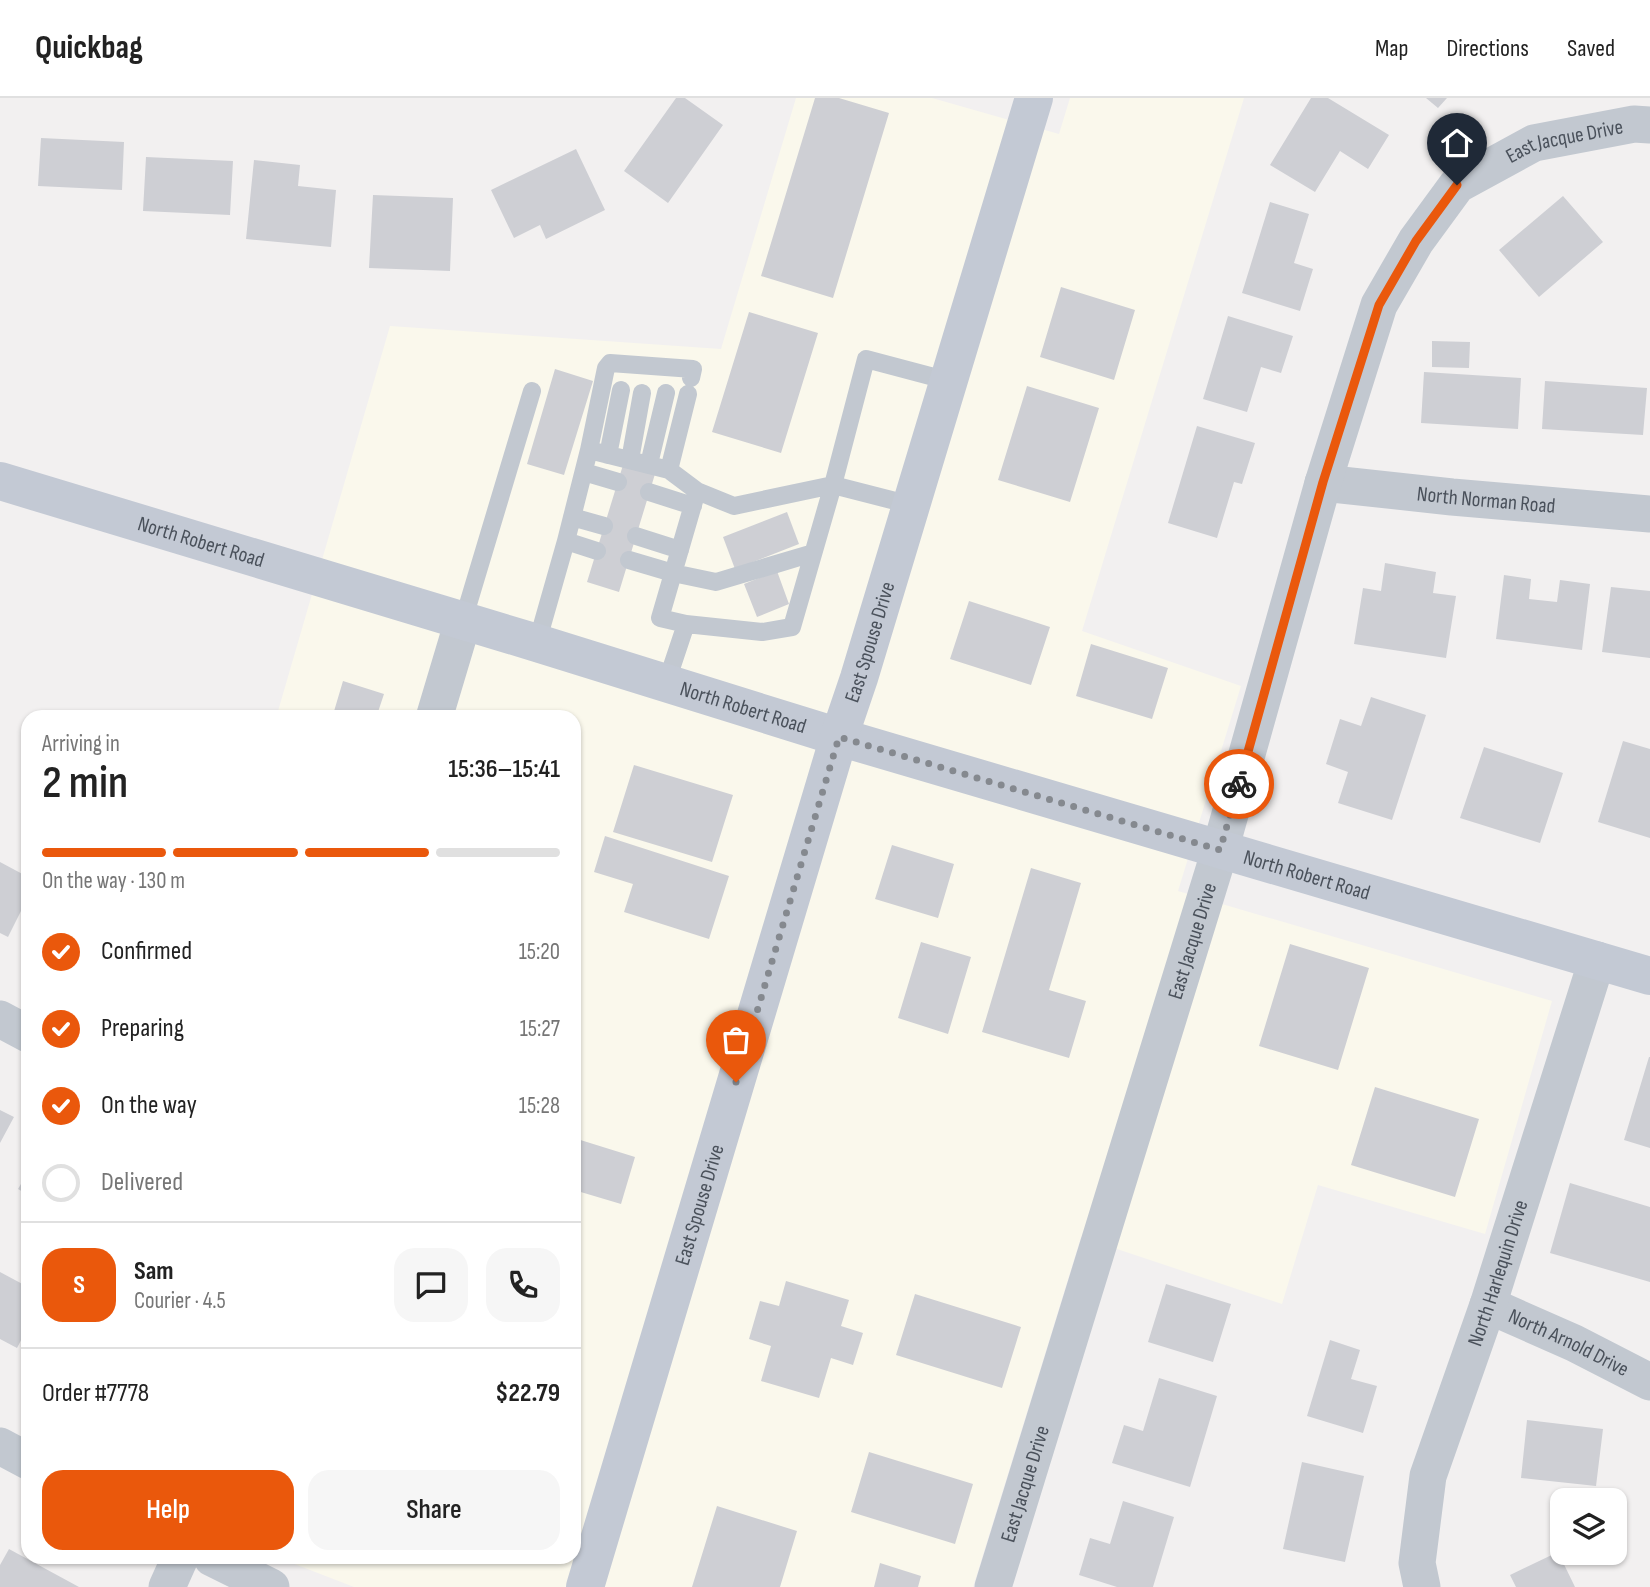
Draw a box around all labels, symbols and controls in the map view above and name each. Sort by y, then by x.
text: Quickbag [35,28,143,68]
text: Map [1375,34,1408,63]
text: Directions [1446,34,1529,63]
text: Saved [1567,34,1615,63]
pin [1427,113,1487,185]
street label: East Jacque Drive [1502,114,1625,169]
icon: home [1438,124,1476,162]
street label: North Norman Road [1416,481,1556,519]
street label: North Robert Road [135,511,267,573]
street label: East Spouse Drive [840,579,900,706]
street label: North Robert Road [677,676,809,739]
text: Arriving in [42,730,120,758]
courier [1204,749,1274,819]
text: 15:36–15:41 [448,754,560,785]
text: 2 min [42,756,128,811]
icon: bike [1220,765,1258,803]
street label: North Robert Road [1240,845,1373,906]
text: On the way · 130 m [42,867,185,895]
street label: East Jacque Drive [1163,880,1222,1002]
icon: check [42,933,80,971]
text: Confirmed [101,936,192,967]
text: 15:20 [519,938,560,966]
icon: check [42,1010,80,1048]
pin [706,1010,766,1082]
text: Preparing [101,1013,184,1044]
text: 15:27 [520,1015,560,1043]
icon: bag [717,1021,755,1059]
icon: check [42,1087,80,1125]
text: On the way [101,1090,197,1121]
text: 15:28 [519,1092,560,1120]
street label: East Spouse Drive [670,1141,730,1268]
text: Delivered [101,1167,183,1198]
street label: North Harlequin Drive [1463,1197,1533,1349]
button: chat [394,1248,468,1322]
button: phone [486,1248,560,1322]
text: Sam [134,1256,174,1287]
text: S [73,1270,85,1301]
text: Courier · 4.5 [134,1287,226,1315]
street label: North Arnold Drive [1505,1304,1633,1382]
text: Order #7778 [42,1378,149,1409]
text: $22.79 [495,1378,560,1409]
street label: East Jacque Drive [996,1423,1055,1545]
button: Help [42,1470,294,1550]
button: Share [308,1470,560,1550]
map controls [1550,1488,1627,1565]
button: layers [1550,1488,1627,1565]

